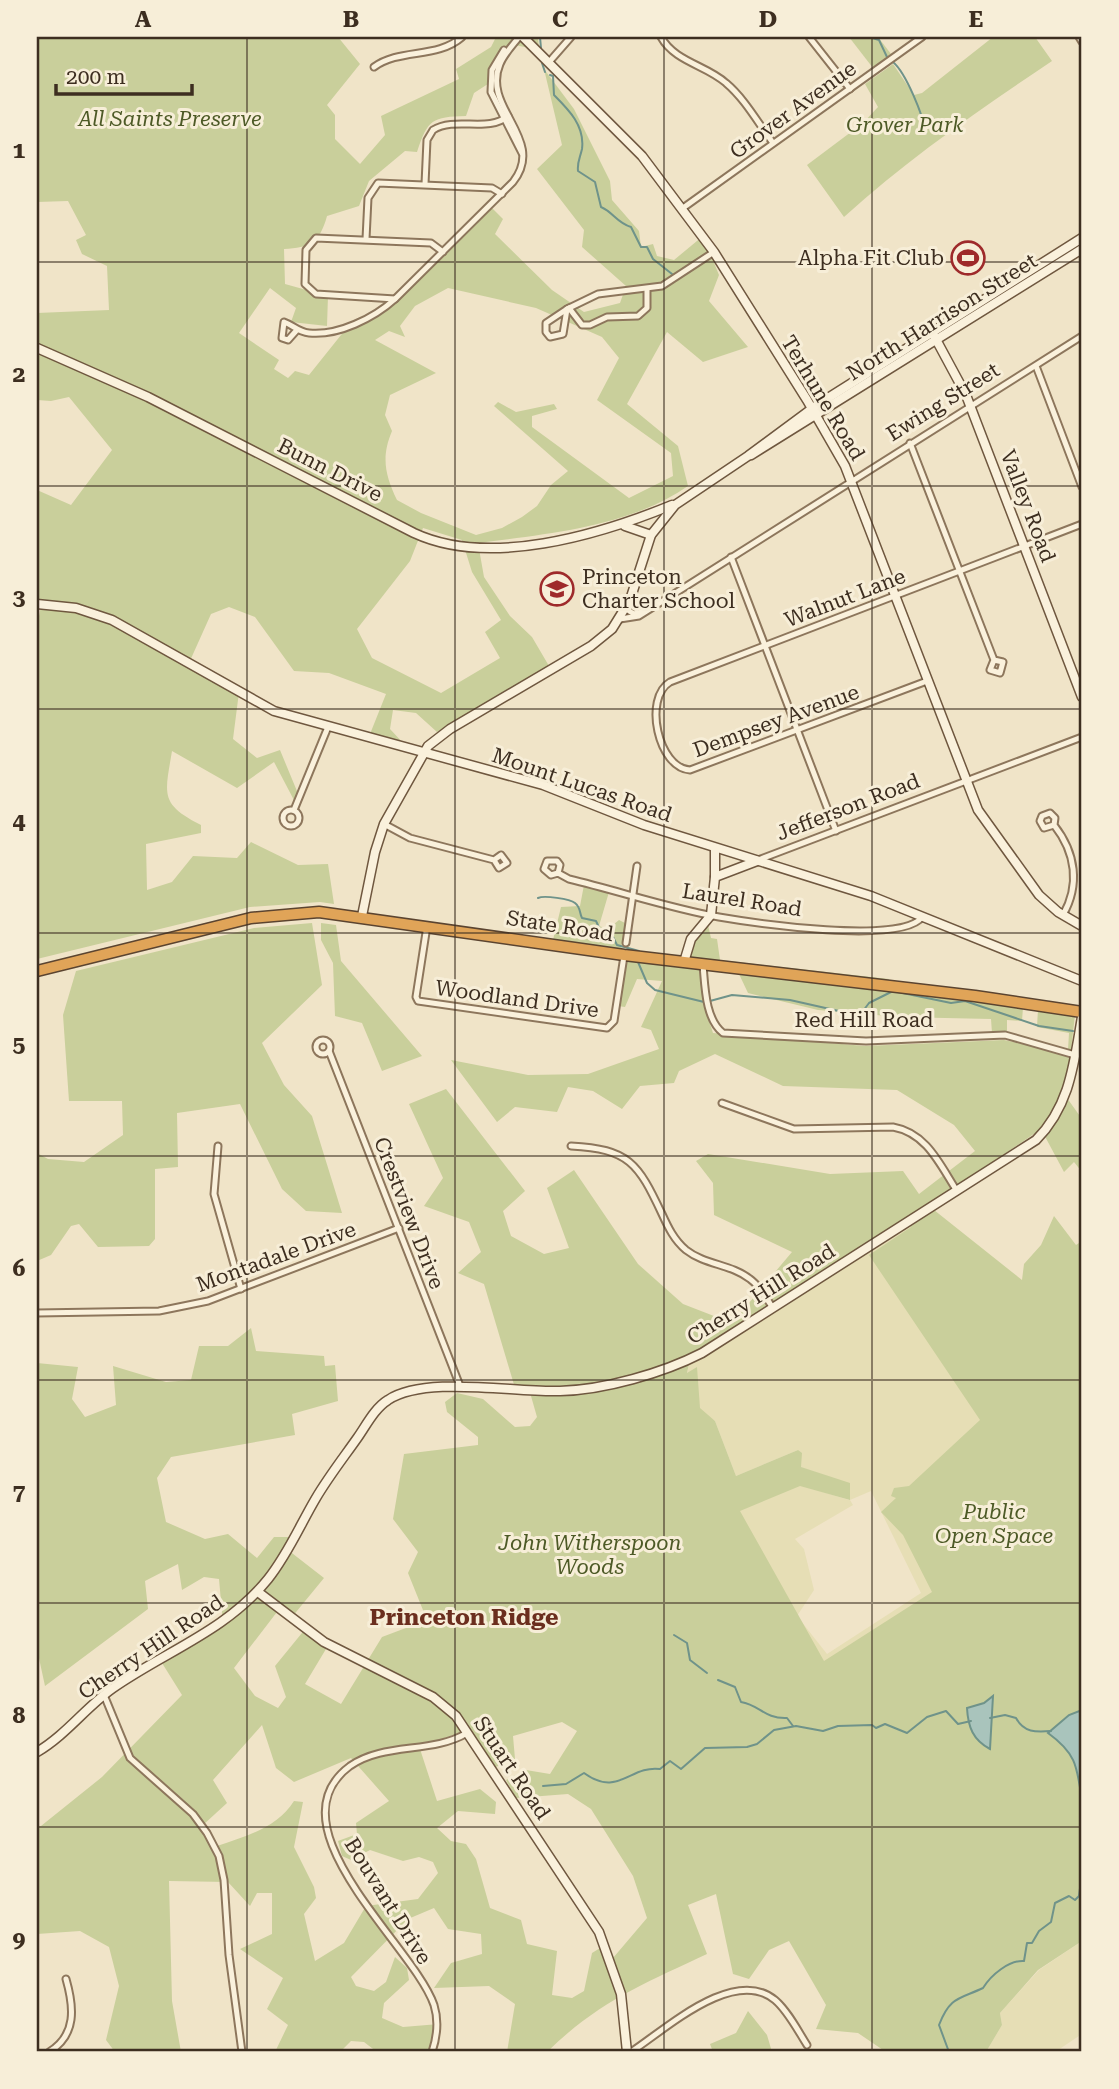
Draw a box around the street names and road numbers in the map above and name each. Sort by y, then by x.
street label: Grover Avenue [725,56,861,164]
street label: North Harrison Street [842,249,1042,385]
street label: Terhune Road [776,331,870,465]
street label: Ewing Street [882,358,1004,446]
street label: Bunn Drive [274,433,386,507]
street label: Valley Road [996,446,1061,566]
street label: Walnut Lane [781,564,909,632]
street label: Dempsey Avenue [690,680,862,762]
street label: Mount Lucas Road [489,743,676,827]
street label: Jefferson Road [773,768,924,845]
street label: Laurel Road [680,879,804,921]
street label: State Road [505,906,616,946]
street label: Woodland Drive [434,976,600,1022]
street label: Red Hill Road [795,1008,934,1032]
street label: Crestview Drive [369,1134,449,1292]
street label: Montadale Drive [193,1217,359,1297]
street label: Cherry Hill Road [683,1239,840,1349]
street label: Cherry Hill Road [74,1589,228,1704]
street label: Stuart Road [469,1712,556,1824]
street label: Bouvant Drive [339,1833,437,1969]

